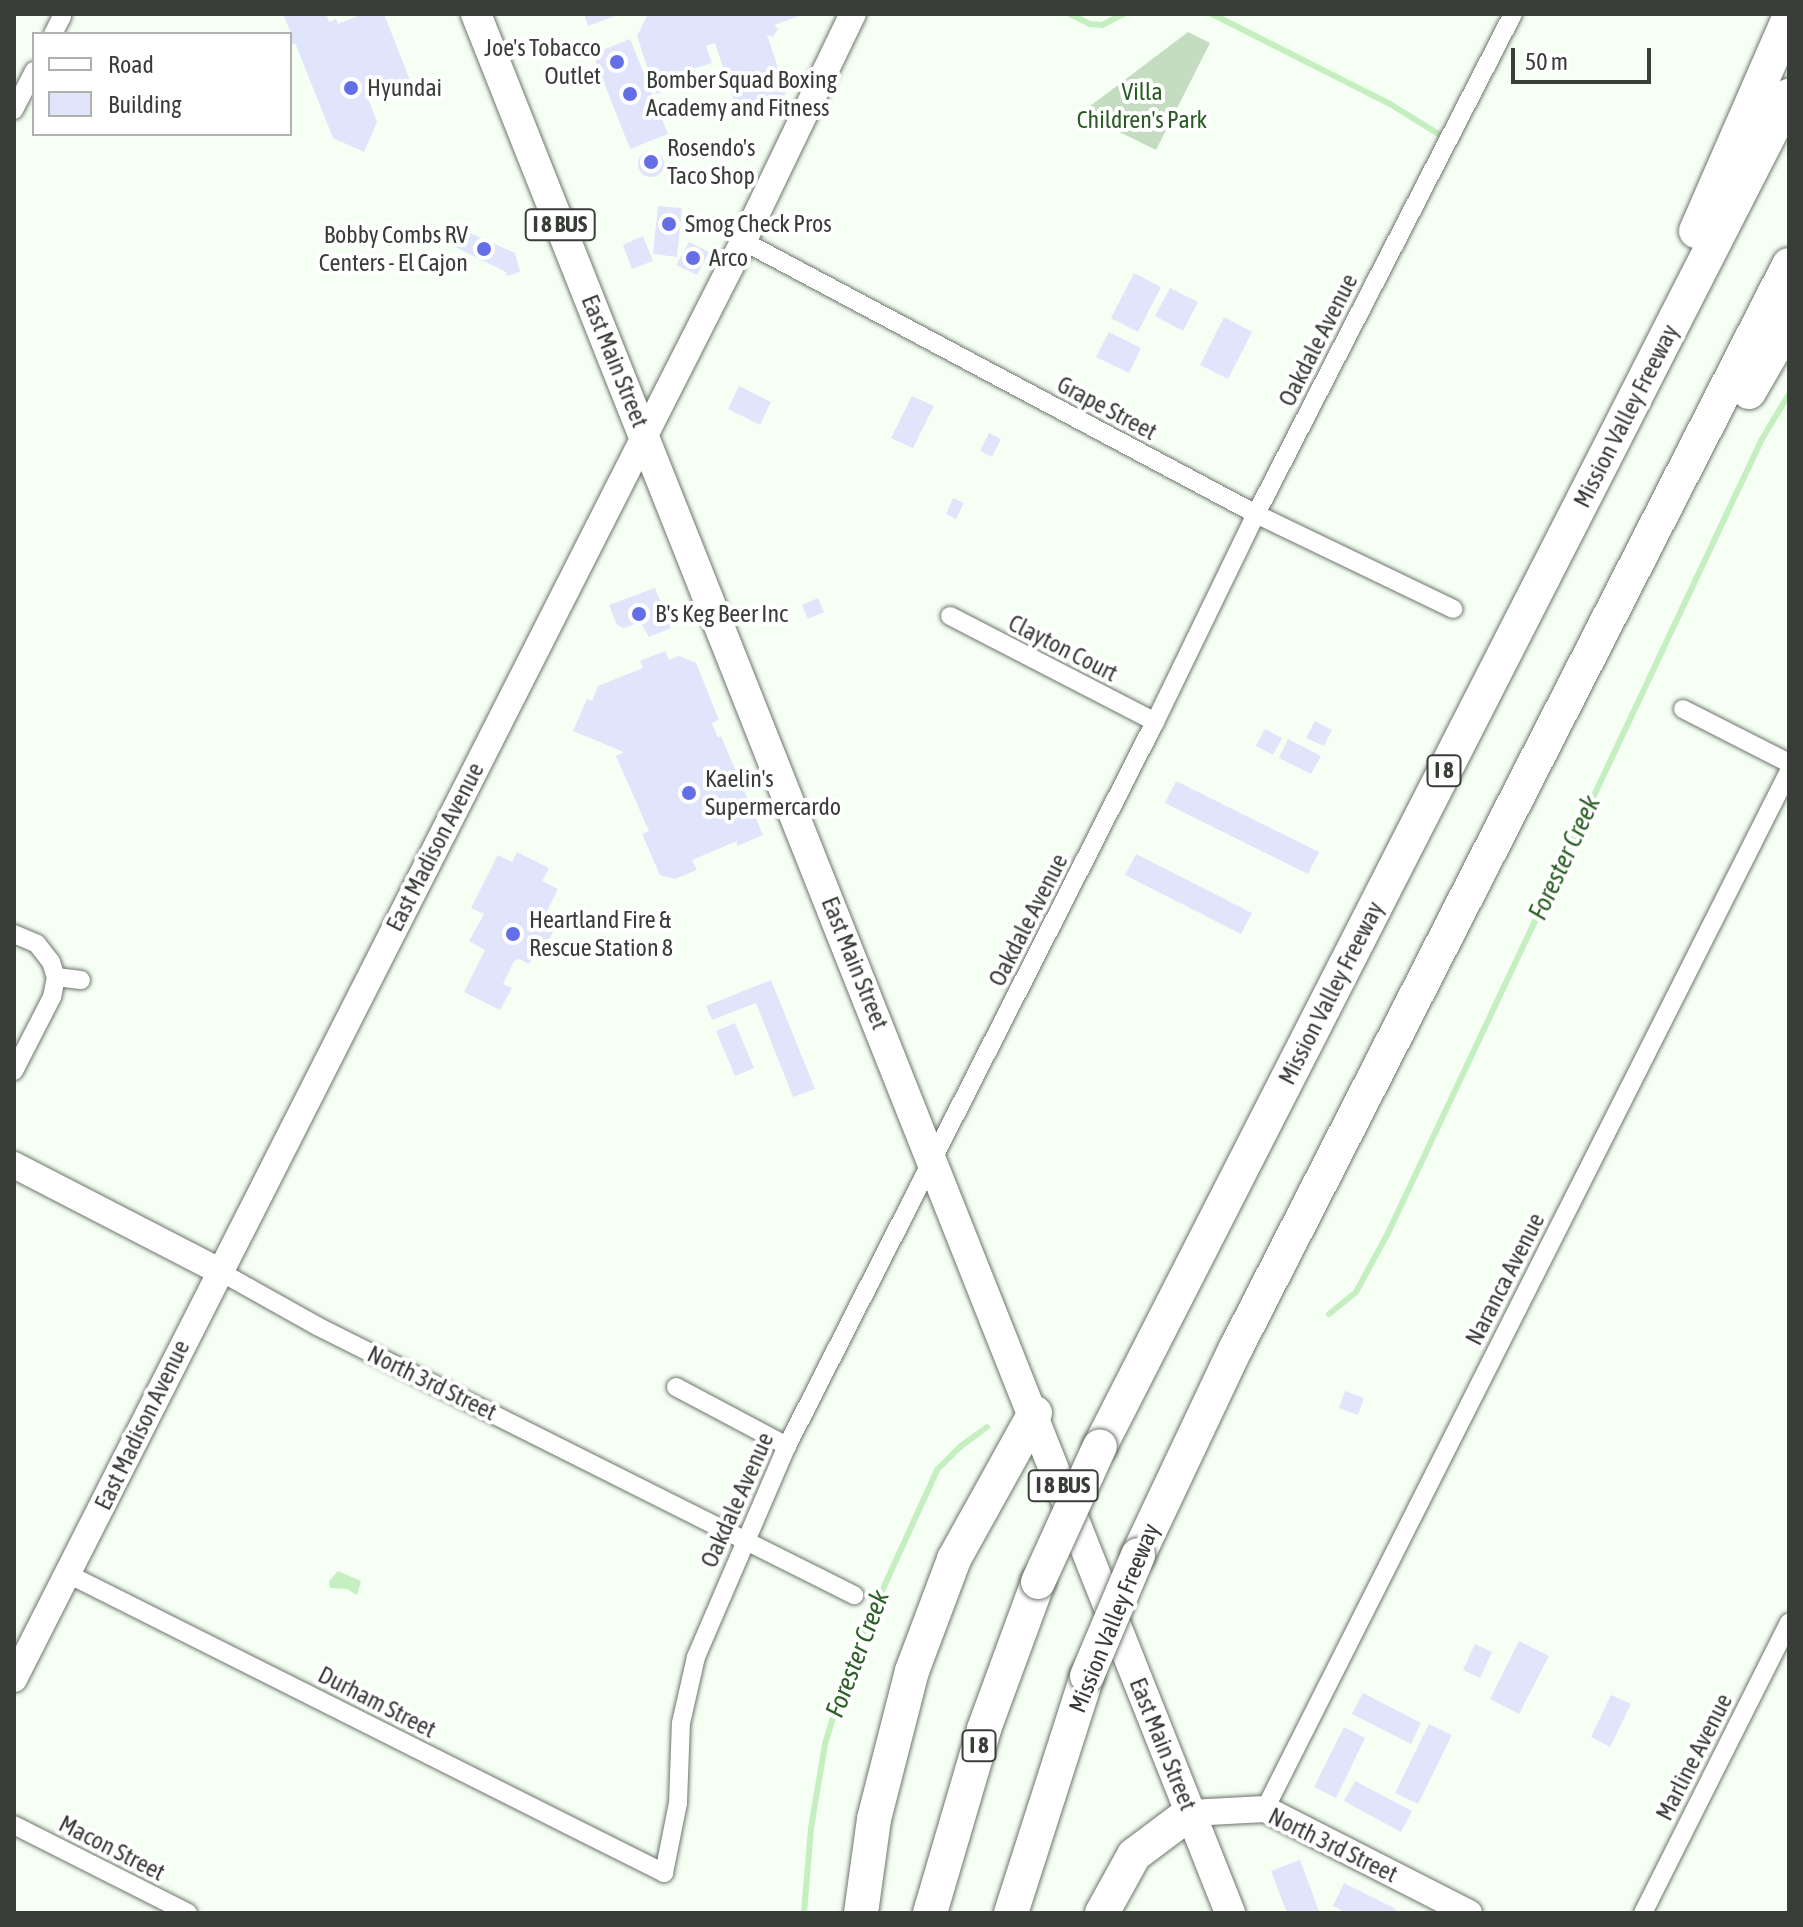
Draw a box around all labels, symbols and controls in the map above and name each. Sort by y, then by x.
legend [32,32,292,136]
scale bar [1515,32,1655,82]
place label: Joe's Tobacco Outlet [484,34,601,90]
text: 50 m [1525,48,1568,75]
text: Road [108,51,154,78]
marker: Joe's Tobacco Outlet [608,53,626,71]
place label: Bomber Squad Boxing Academy and Fitness [646,66,837,122]
place label: Hyundai [367,74,442,102]
park label: Villa Children's Park [1077,78,1207,134]
marker: Hyundai [342,79,360,97]
marker: Bomber Squad Boxing Academy and Fitness [621,85,639,103]
text: Building [108,91,181,118]
place label: Rosendo's Taco Shop [667,134,755,190]
marker: Rosendo's Taco Shop [642,153,660,171]
road number: I 8 BUS [524,207,596,243]
place label: Smog Check Pros [685,210,832,238]
marker: Smog Check Pros [660,215,678,233]
place label: Bobby Combs RV Centers - El Cajon [319,221,468,277]
marker: Bobby Combs RV Centers - El Cajon [475,240,493,258]
place label: Arco [709,244,748,272]
marker: Arco [684,249,702,267]
street label: Oakdale Avenue [1272,269,1364,411]
street label: East Main Street [575,291,655,431]
street label: Mission Valley Freeway [1567,320,1685,512]
street label: Grape Street [1052,370,1162,446]
place label: B's Keg Beer Inc [655,600,788,628]
marker: B's Keg Beer Inc [630,605,648,623]
street label: Clayton Court [1004,608,1122,688]
road number: I 8 [1426,753,1462,789]
street label: East Madison Avenue [380,758,490,936]
place label: Kaelin's Supermercardo [705,765,841,821]
marker: Kaelin's Supermercardo [680,784,698,802]
water label: Forester Creek [1523,791,1607,925]
street label: Oakdale Avenue [982,849,1074,991]
street label: East Main Street [815,893,895,1033]
street label: Mission Valley Freeway [1272,897,1390,1089]
place label: Heartland Fire & Rescue Station 8 [529,906,673,962]
marker: Heartland Fire & Rescue Station 8 [504,925,522,943]
street label: Naranca Avenue [1459,1208,1551,1350]
street label: East Madison Avenue [88,1335,196,1515]
street label: North 3rd Street [363,1339,501,1427]
street label: Oakdale Avenue [694,1428,780,1572]
road number: I 8 BUS [1027,1468,1099,1504]
street label: Mission Valley Freeway [1063,1519,1165,1717]
water label: Forester Creek [820,1586,896,1722]
street label: Durham Street [313,1660,441,1744]
street label: East Main Street [1123,1674,1203,1814]
street label: Marline Avenue [1650,1689,1738,1825]
road number: I 8 [961,1728,997,1764]
street label: North 3rd Street [1264,1801,1402,1889]
street label: Macon Street [54,1809,170,1887]

